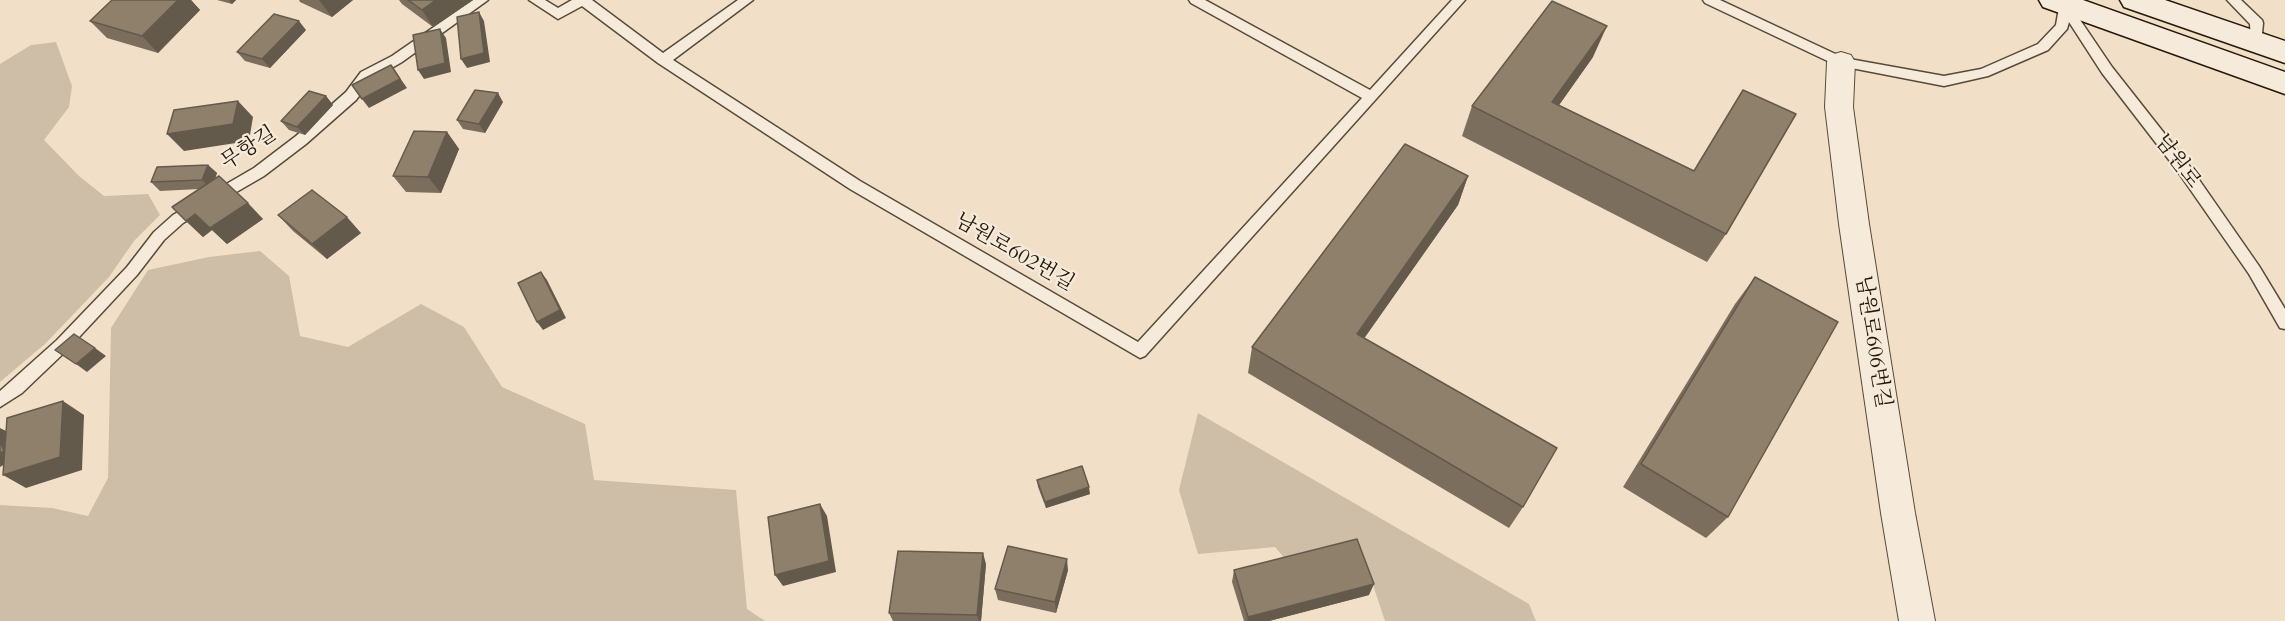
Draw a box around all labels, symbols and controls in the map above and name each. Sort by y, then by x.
street label: 무항길 [217,122,281,176]
street label: 남원로 [2149,130,2205,194]
street label: 남원로602번길 [950,209,1078,297]
street label: 남원로606번길 [1849,274,1895,410]

